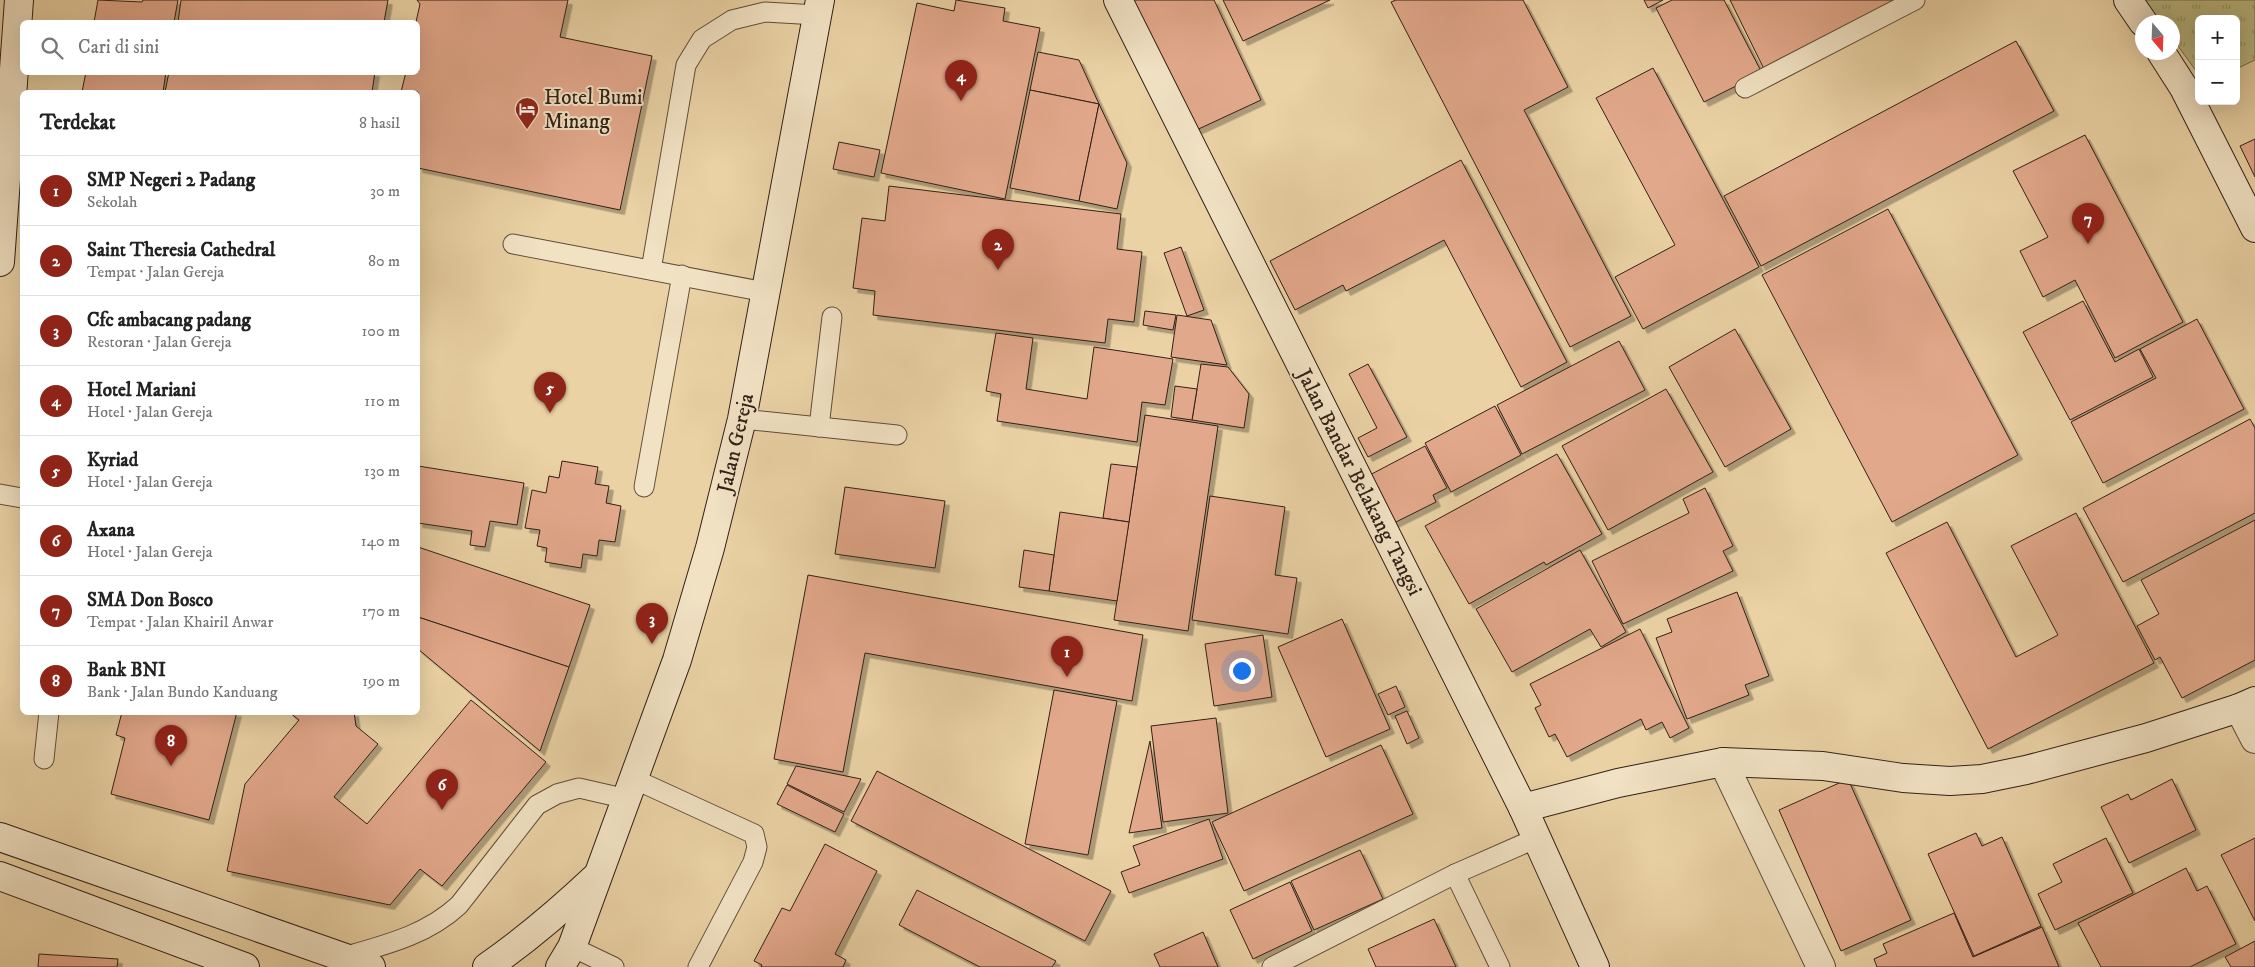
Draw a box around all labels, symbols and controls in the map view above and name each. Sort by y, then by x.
north arrow [2135,15,2180,60]
map controls [2195,15,2240,105]
button: + [2195,15,2240,60]
search box [20,20,420,75]
icon: search [38,34,66,62]
text: Cari di sini [78,36,159,59]
pin: 4 [945,60,977,101]
button: − [2195,60,2240,105]
place label: Hotel Bumi Minang [544,85,642,135]
hotel icon: Hotel Bumi Minang [514,96,540,130]
text: Terdekat [40,110,115,136]
text: 8 hasil [359,113,400,133]
text: SMP Negeri 2 Padang [87,169,255,192]
text: 1 [53,181,59,201]
text: 30 m [370,181,400,201]
text: Sekolah [87,192,138,212]
pin: 7 [2072,203,2104,244]
pin: 2 [982,229,1014,270]
text: Saint Theresia Cathedral [87,239,275,262]
text: 2 [52,251,60,271]
text: 80 m [368,251,400,271]
text: Tempat · Jalan Gereja [87,262,224,282]
text: Cfc ambacang padang [87,309,251,332]
text: 3 [53,321,59,341]
text: 100 m [362,321,400,341]
text: Restoran · Jalan Gereja [87,332,231,352]
street label: Jalan Bandar Belakang Tangsi [1290,363,1428,600]
pin: 5 [534,372,566,413]
text: Hotel Mariani [87,379,196,402]
text: 4 [51,391,61,411]
text: 110 m [364,391,400,411]
street label: Jalan Gereja [711,391,760,498]
text: Hotel · Jalan Gereja [87,402,213,422]
text: Kyriad [87,449,138,472]
text: 5 [52,461,60,481]
text: 130 m [364,461,400,481]
text: Hotel · Jalan Gereja [87,472,213,492]
text: Axana [87,519,135,542]
text: 6 [52,531,60,551]
text: 140 m [361,531,400,551]
text: Hotel · Jalan Gereja [87,542,213,562]
text: SMA Don Bosco [87,589,213,612]
text: 7 [52,601,60,621]
text: 170 m [362,601,400,621]
pin: 3 [636,603,668,644]
text: Tempat · Jalan Khairil Anwar [87,612,273,632]
pin: 1 [1051,636,1083,677]
your location [1229,658,1255,684]
text: Bank BNI [87,659,166,682]
text: 8 [52,671,60,691]
text: 190 m [362,671,400,691]
text: Bank · Jalan Bundo Kanduang [87,682,278,702]
pin: 8 [155,725,187,766]
pin: 6 [426,769,458,810]

